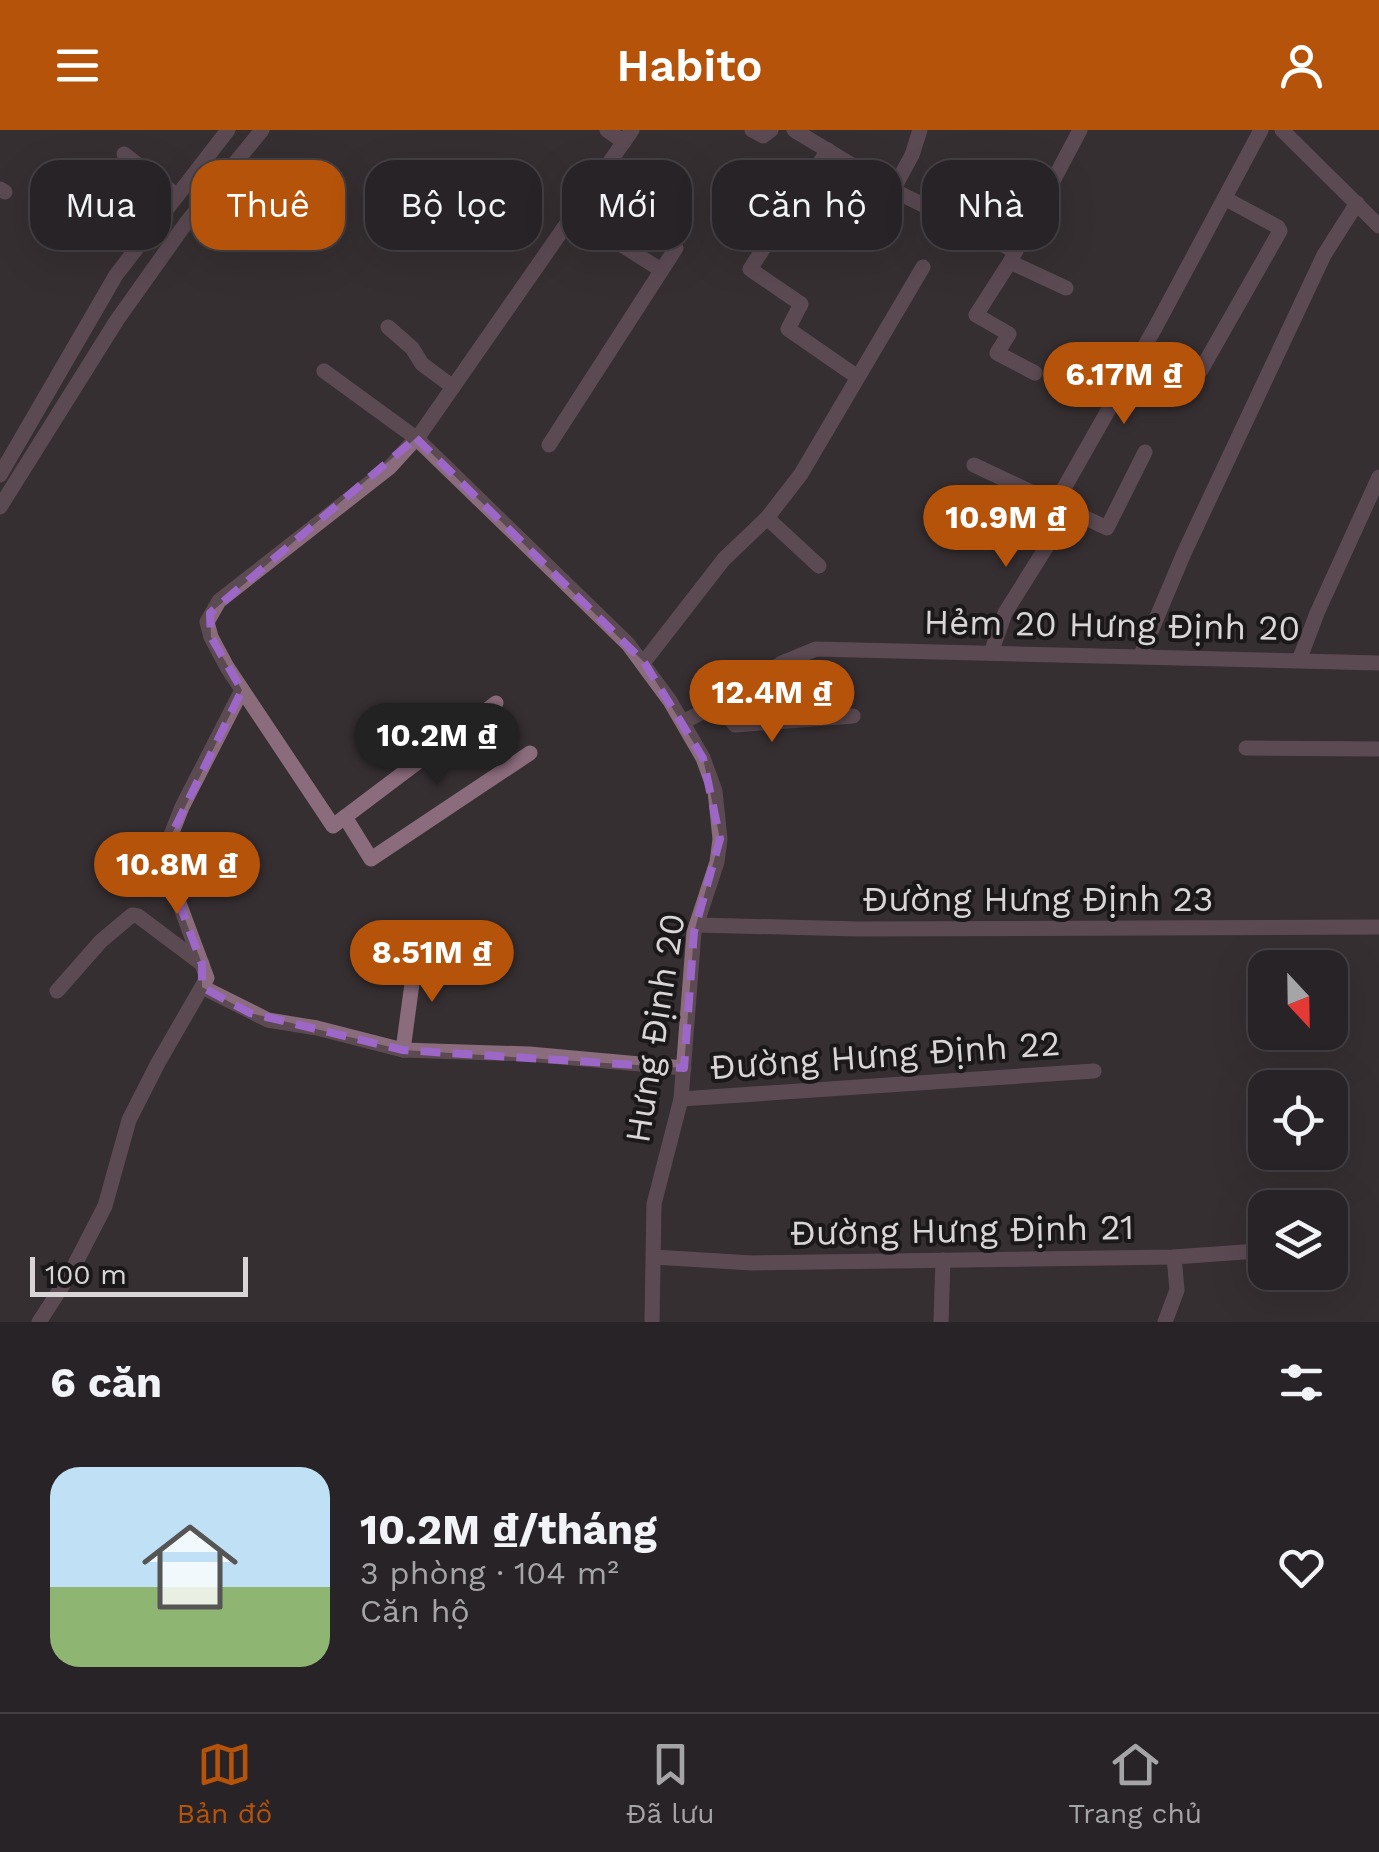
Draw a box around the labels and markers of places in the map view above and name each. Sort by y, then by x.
pin: 6.17M ₫ [1032,342,1216,427]
pin: 10.9M ₫ [914,485,1098,570]
pin: 12.4M ₫ [680,660,864,745]
pin: 10.2M ₫ [345,703,529,788]
pin: 10.8M ₫ [85,832,269,917]
pin: 8.51M ₫ [340,920,524,1005]

